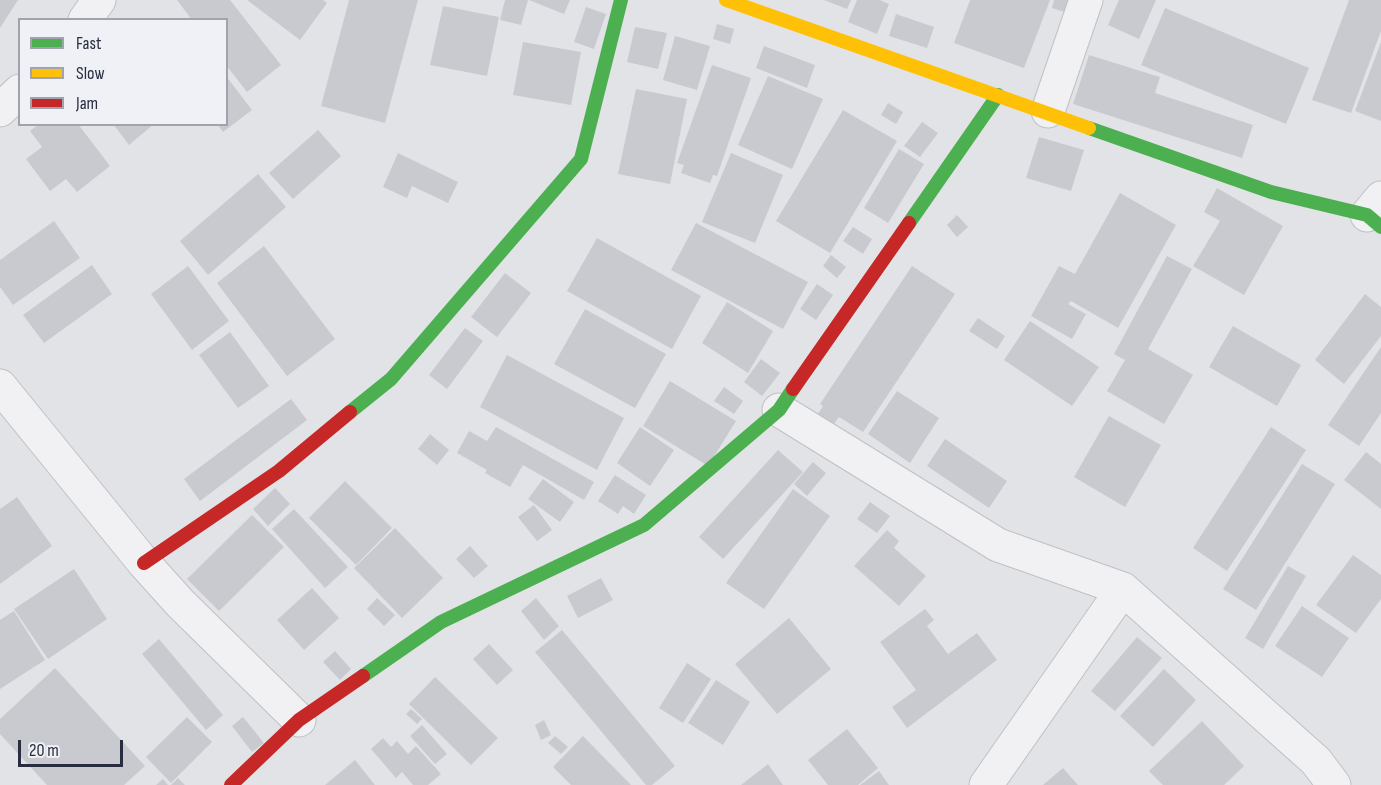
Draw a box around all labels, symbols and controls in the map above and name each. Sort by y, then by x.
legend [18,18,228,126]
text: Fast [76,33,101,54]
text: Slow [76,63,105,84]
text: Jam [76,93,98,114]
scale bar [21,728,126,766]
text: 20 m [29,740,59,761]

